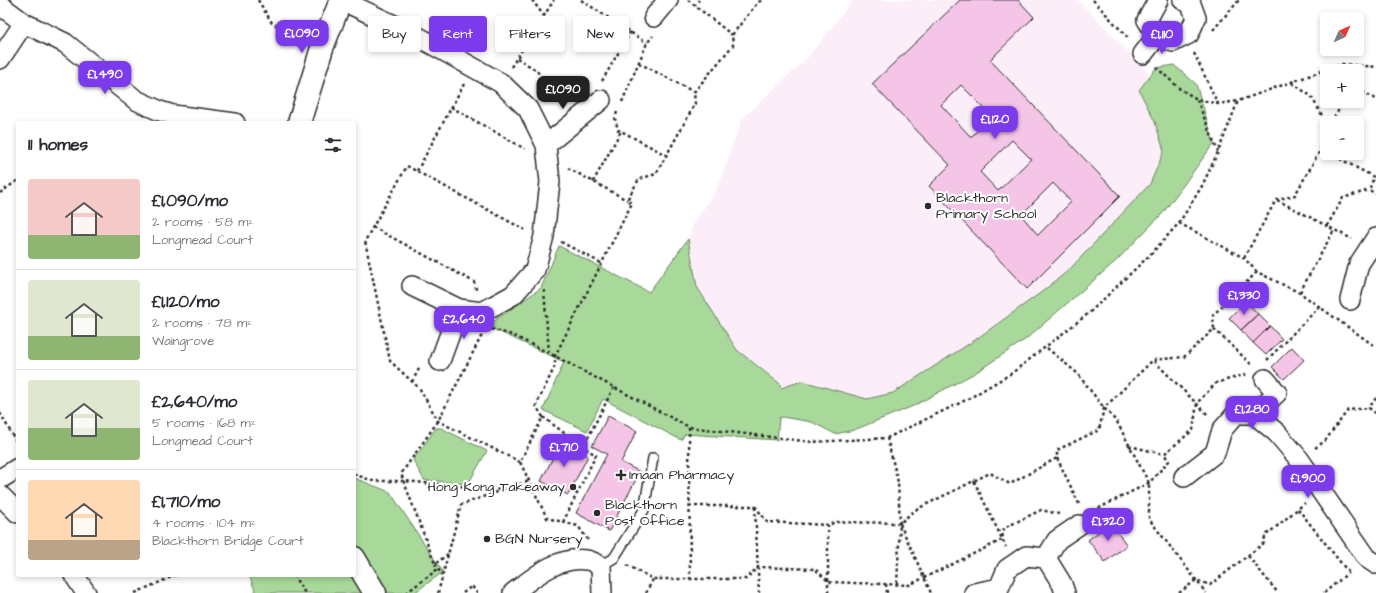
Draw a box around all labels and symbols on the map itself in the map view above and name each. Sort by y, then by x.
north arrow [1320,12,1364,56]
pin: £1,090 [269,20,335,54]
pin: £1,110 [1129,21,1195,55]
pin: £1,490 [72,61,138,95]
pin: £1,090 [530,76,596,110]
pin: £1,120 [962,106,1028,140]
place label: Blackthorn Primary School [936,188,1037,224]
marker: Blackthorn Primary School [923,201,933,211]
pin: £1,330 [1211,282,1277,316]
pin: £2,640 [431,306,497,340]
pin: £1,280 [1219,396,1285,430]
pin: £1,710 [531,434,597,468]
place label: Imaan Pharmacy [629,465,734,485]
pin: £1,900 [1275,465,1341,499]
marker: Imaan Pharmacy [616,470,626,480]
place label: Hong Kong Takeaway [427,477,565,497]
marker: Hong Kong Takeaway [568,482,578,492]
place label: Blackthorn Post Office [605,495,685,531]
marker: Blackthorn Post Office [592,508,602,518]
pin: £1,320 [1075,508,1141,542]
place label: BGN Nursery [495,529,583,549]
marker: BGN Nursery [482,534,492,544]

